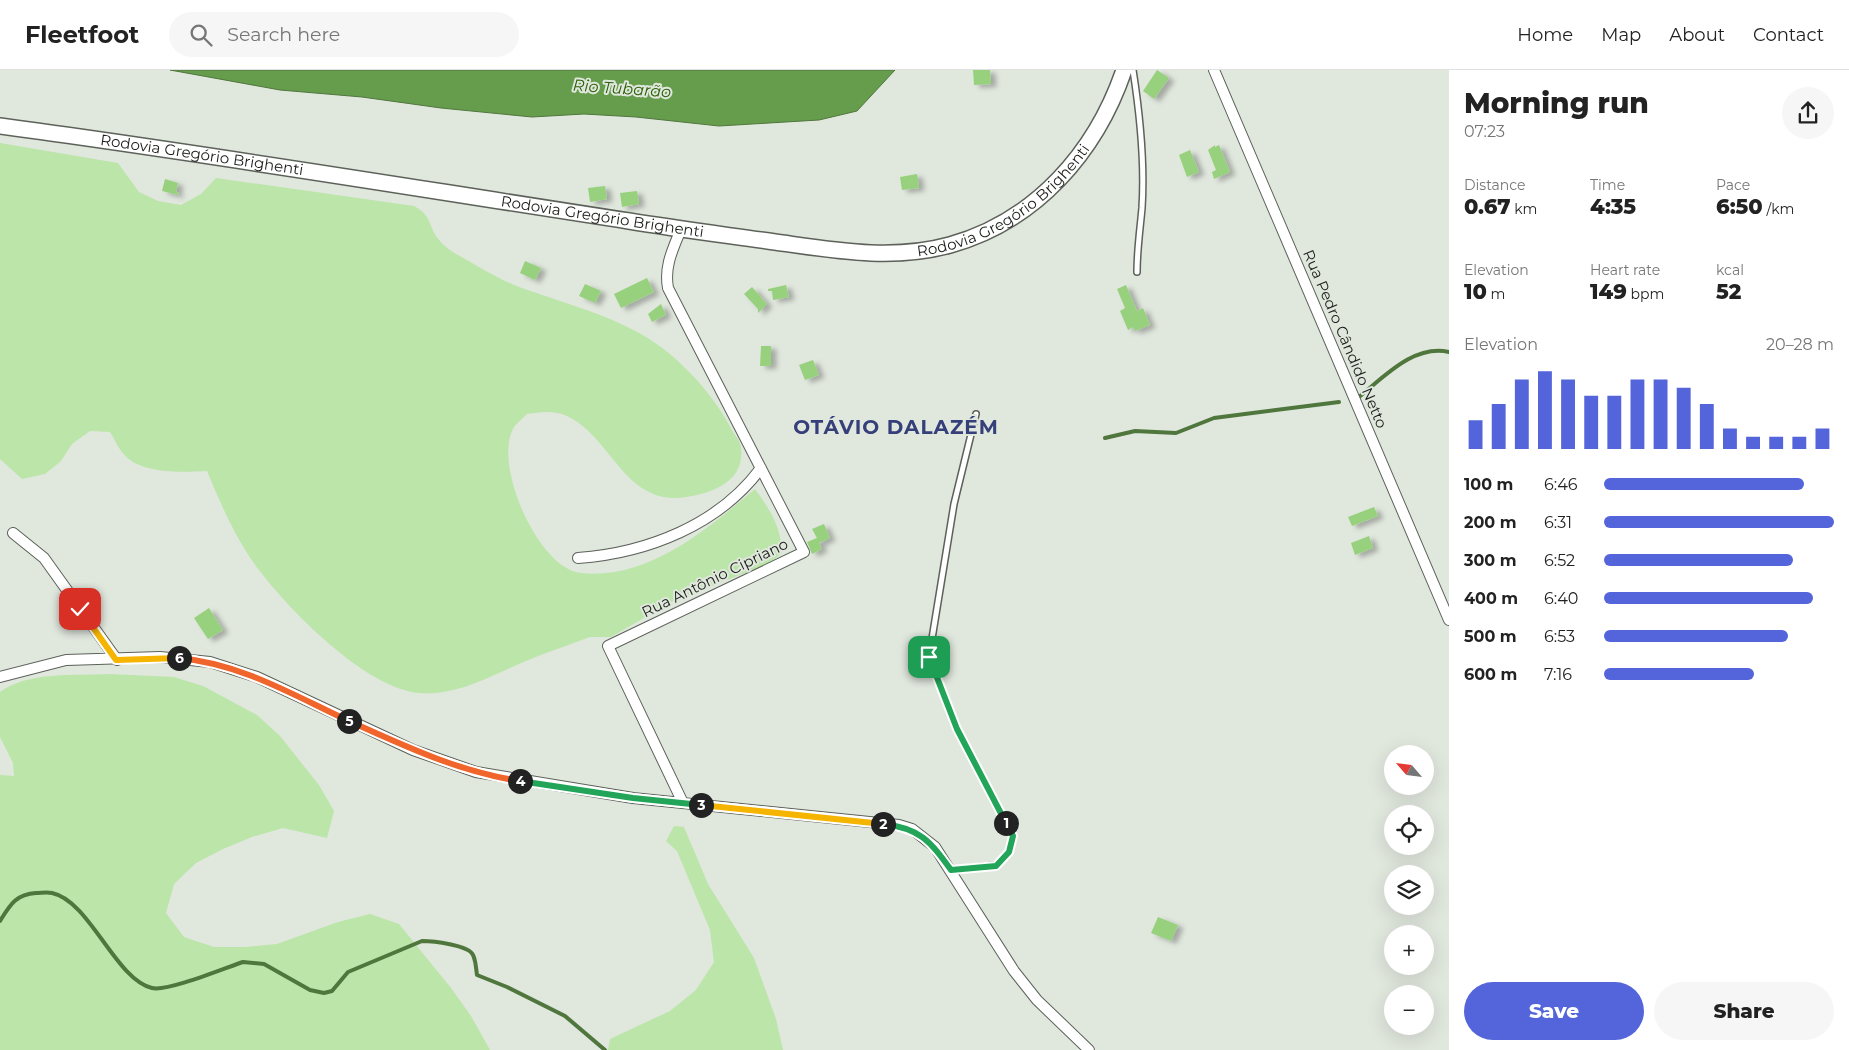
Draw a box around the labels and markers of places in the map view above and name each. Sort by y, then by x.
pin [59,588,101,630]
pin [908,636,950,678]
pin: 6 [166,646,192,670]
pin: 5 [336,708,362,734]
pin: 4 [508,768,532,794]
pin: 3 [688,792,714,818]
pin: 1 [994,810,1018,836]
pin: 2 [870,812,896,836]

